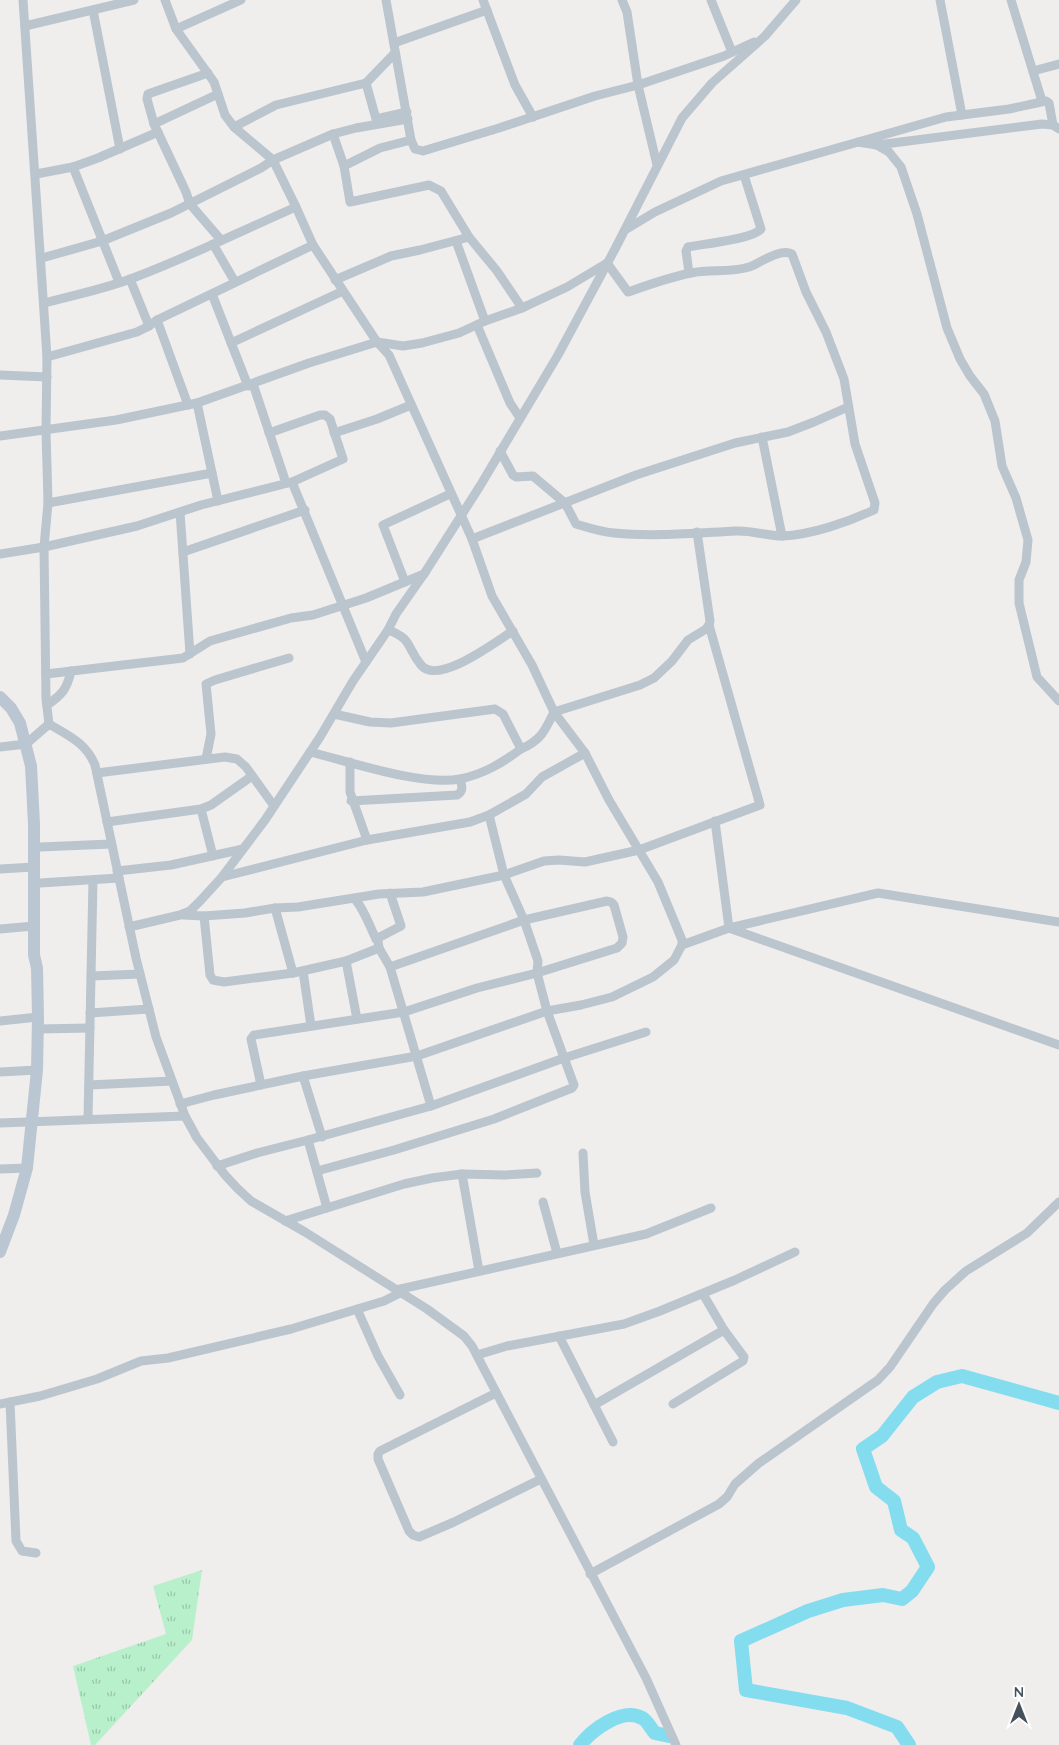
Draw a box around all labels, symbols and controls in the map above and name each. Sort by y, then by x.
north arrow [994,1680,1044,1730]
text: N [1014,1683,1024,1701]

